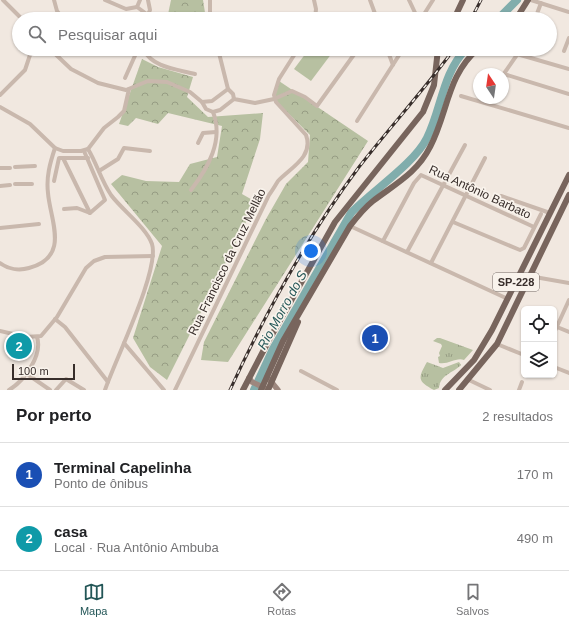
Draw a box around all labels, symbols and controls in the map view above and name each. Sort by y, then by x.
search box [12,12,557,56]
icon: search [26,23,48,45]
text: Pesquisar aqui [58,26,157,43]
north arrow [473,68,509,104]
street label: Rua Antônio Barbato [427,162,533,222]
street label: Rua Francisco da Cruz Mellão [185,186,269,338]
your location [301,241,321,261]
water label: Rio Morro do S [254,268,310,352]
road number: SP-228 [493,273,539,291]
map controls [521,306,557,378]
button: locate [521,306,557,342]
pin: 1 [362,323,388,353]
pin: 2 [6,331,32,361]
button: layers [521,342,557,378]
scale bar [12,362,75,381]
text: 100 m [18,365,49,377]
text: Por perto [16,406,92,425]
text: 2 resultados [482,409,553,424]
text: Terminal Capelinha [54,459,191,476]
text: 1 [25,467,33,482]
text: 170 m [517,467,553,482]
text: Ponto de ônibus [54,476,148,491]
text: casa [54,523,87,540]
text: 2 [25,531,33,546]
text: 490 m [517,531,553,546]
text: Local · Rua Antônio Ambuba [54,540,219,555]
tab: Mapa [80,581,107,617]
tab: Rotas [267,581,296,617]
tab: Salvos [456,581,489,617]

